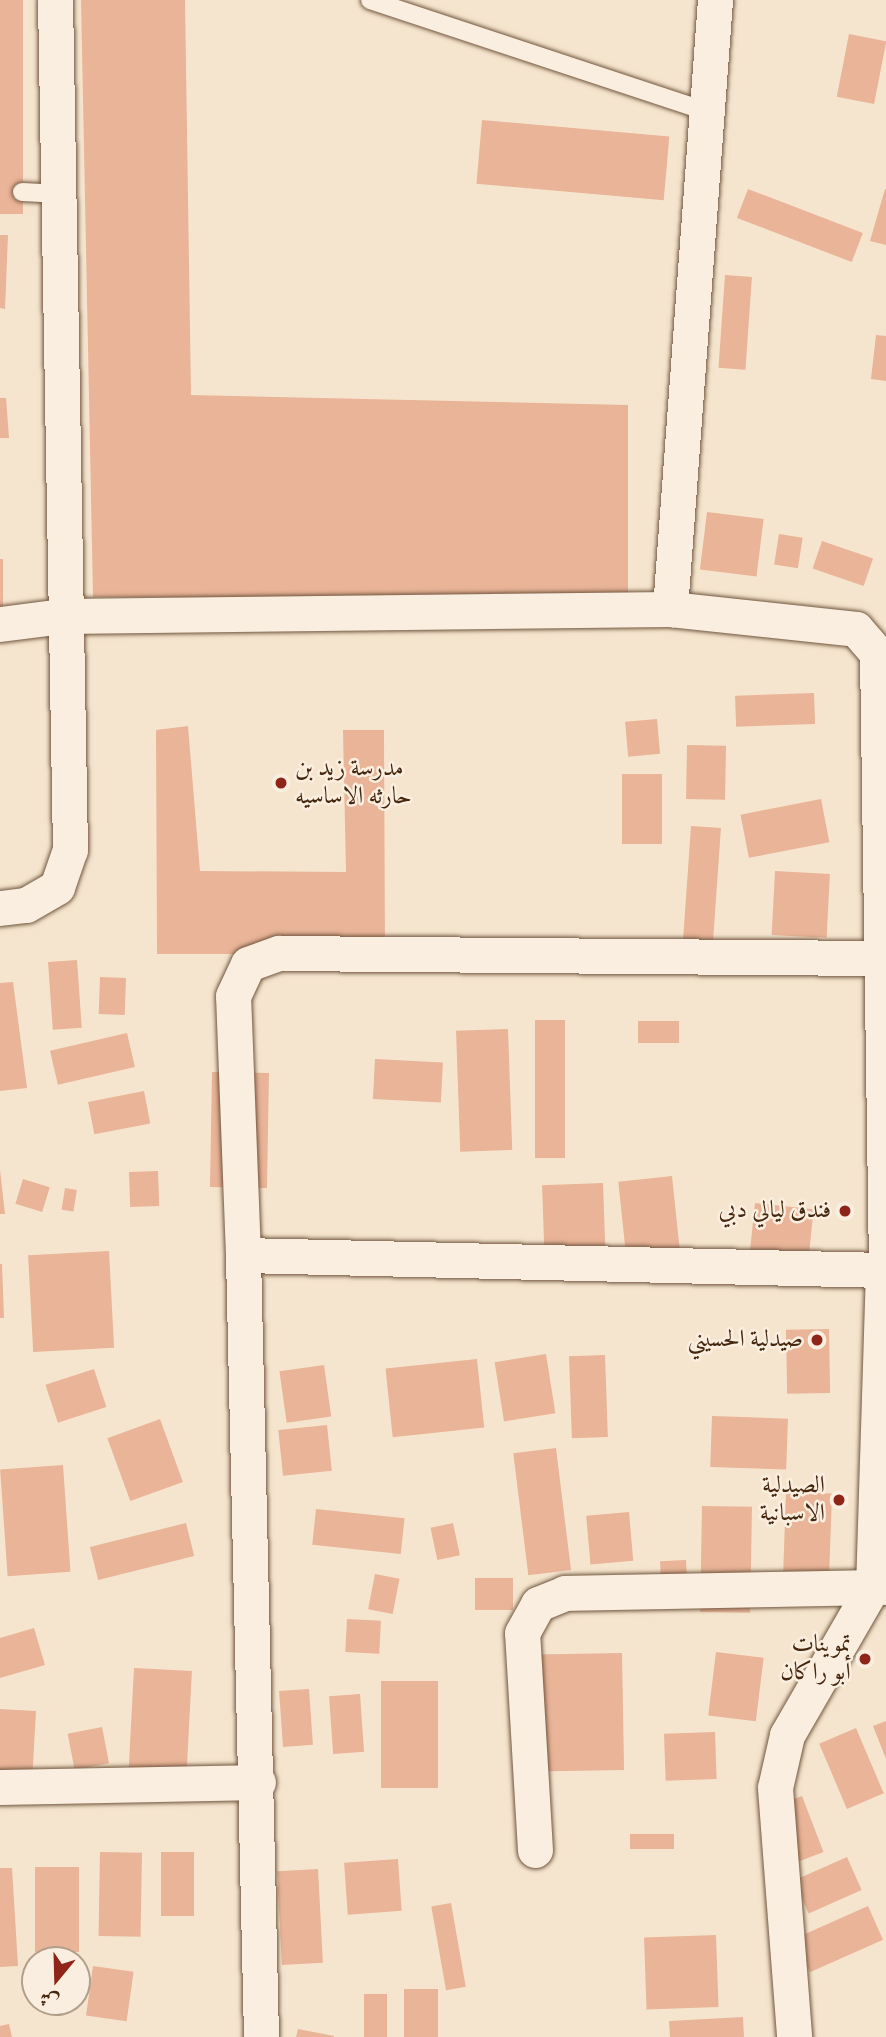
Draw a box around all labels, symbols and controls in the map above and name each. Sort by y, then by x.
place label: مدرسة زيد بن حارثه الاساسيه [295,755,412,811]
marker: مدرسة زيد بن حارثه الاساسيه [273,775,289,791]
place label: فندق ليالي دبي [719,1197,831,1225]
marker: فندق ليالي دبي [837,1203,853,1219]
place label: صيدلية الحسيني [687,1326,803,1354]
marker: صيدلية الحسيني [809,1332,825,1348]
place label: الصيدلية الاسبانية [760,1472,825,1528]
marker: الصيدلية الاسبانية [831,1492,847,1508]
place label: تموينات أبو راكان [780,1631,851,1687]
marker: تموينات أبو راكان [857,1651,873,1667]
north arrow [21,1946,91,2016]
text: ش [37,1985,63,2013]

